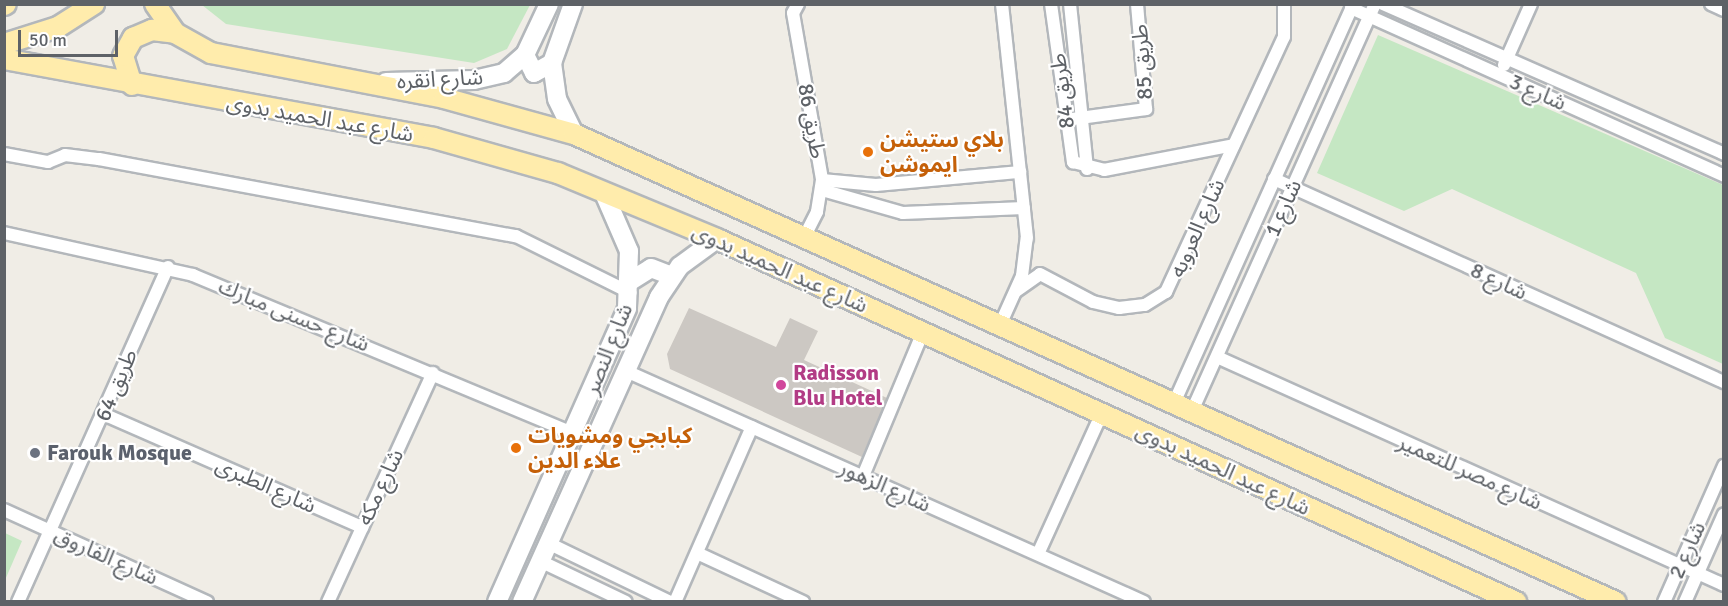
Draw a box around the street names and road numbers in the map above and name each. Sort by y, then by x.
street label: طريق 85 [1126,23,1158,101]
street label: طريق 84 [1044,52,1080,130]
street label: شارع انقره [396,64,484,94]
street label: شارع 3 [1505,68,1571,116]
street label: طريق 86 [792,81,832,161]
street label: شارع عبد الحميد بدوى [224,89,416,147]
street label: شارع العروبه [1164,175,1230,281]
street label: شارع 1 [1259,175,1307,241]
street label: شارع عبد الحميد بدوى [688,217,872,319]
street label: شارع 8 [1466,256,1532,306]
street label: شارع حسنى مبارك [215,273,373,357]
street label: شارع النصر [578,300,638,398]
street label: طريق 64 [89,345,143,425]
street label: شارع عبد الحميد بدوى [1132,417,1314,521]
street label: شارع مصر للتعمير [1394,428,1546,516]
street label: شارع مكه [351,445,409,529]
street label: شارع الطبرى [212,451,320,519]
street label: شارع الزهور [835,454,935,518]
street label: شارع 2 [1663,517,1711,583]
street label: شارع الفاروق [50,521,162,591]

